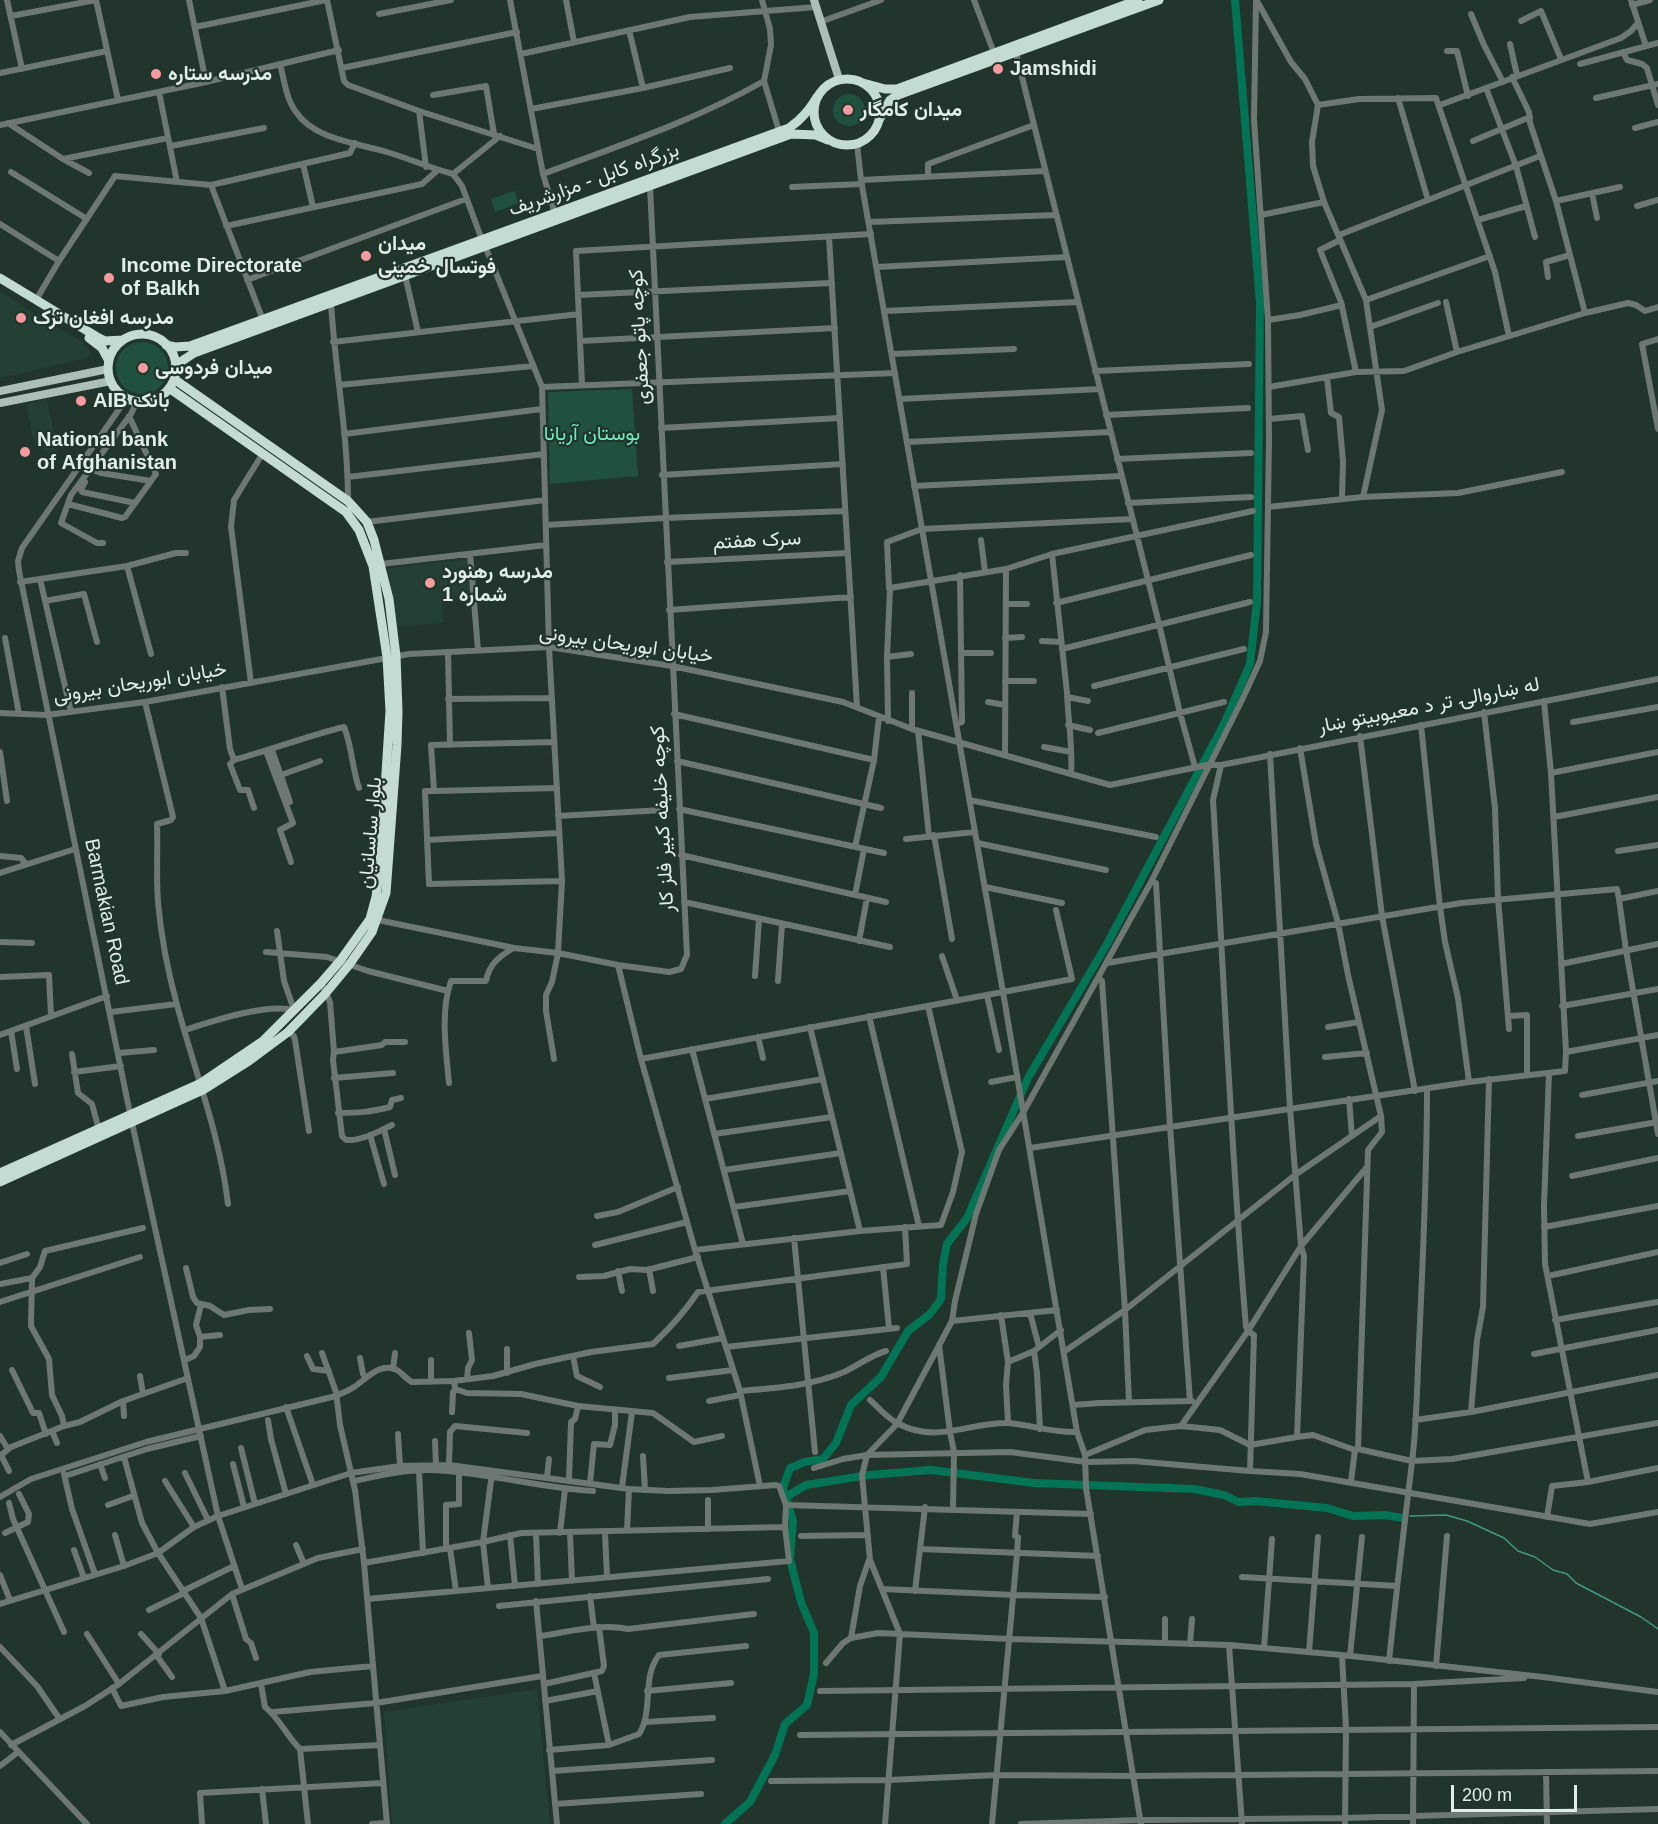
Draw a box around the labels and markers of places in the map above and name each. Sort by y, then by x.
place label: Jamshidi [1010,57,1097,81]
place label: مدرسه ستاره [168,62,272,86]
marker: Jamshidi [991,62,1005,76]
marker: مدرسه ستاره [149,67,163,81]
place label: میدان کامگار [860,98,962,122]
marker: میدان کامگار [841,103,855,117]
place label: میدان فوتسال خمینی [378,232,496,279]
marker: میدان فوتسال خمینی [359,249,373,263]
place label: Income Directorate of Balkh [121,254,302,301]
marker: Income Directorate of Balkh [102,271,116,285]
place label: مدرسه افغان ترک [33,306,174,330]
marker: مدرسه افغان ترک [14,311,28,325]
place label: میدان فردوسی [155,356,273,380]
marker: میدان فردوسی [136,361,150,375]
place label: AIB بانک [93,389,170,413]
marker: AIB بانک [74,394,88,408]
place label: National bank of Afghanistan [37,428,177,475]
marker: National bank of Afghanistan [18,445,32,459]
place label: مدرسه رهنورد شماره 1 [442,560,553,607]
marker: مدرسه رهنورد شماره 1 [423,576,437,590]

